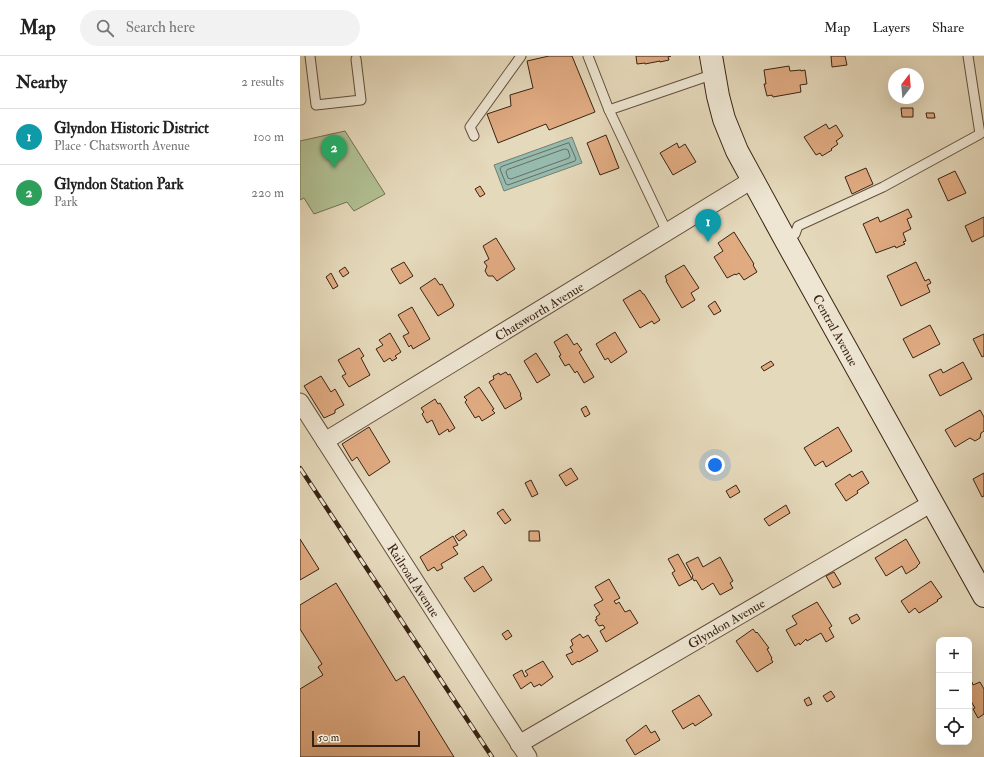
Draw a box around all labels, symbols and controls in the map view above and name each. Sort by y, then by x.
search box [80,10,360,46]
text: Map [20,16,56,40]
icon: search [94,17,116,39]
text: Search here [126,18,195,37]
text: Map [824,19,850,36]
text: Layers [872,19,910,36]
text: Share [932,19,964,36]
north arrow [888,68,924,104]
text: Nearby [16,72,67,93]
text: 2 results [241,74,284,90]
text: Glyndon Historic District [54,119,209,138]
text: 1 [27,129,31,145]
text: 100 m [253,129,284,145]
pin: 2 [321,135,347,168]
text: Place · Chatsworth Avenue [54,138,190,154]
text: Glyndon Station Park [54,175,184,194]
text: 2 [26,185,32,201]
text: 220 m [251,185,284,201]
text: Park [54,194,78,210]
pin: 1 [695,209,721,242]
street label: Chatsworth Avenue [492,279,587,345]
street label: Central Avenue [809,292,862,370]
your location [705,455,725,475]
street label: Railroad Avenue [383,541,443,621]
street label: Glyndon Avenue [685,595,769,653]
map controls [936,637,972,745]
button: + [936,637,972,673]
button: − [936,673,972,709]
button: locate [936,709,972,745]
scale bar [312,729,420,748]
text: 50 m [318,731,339,744]

